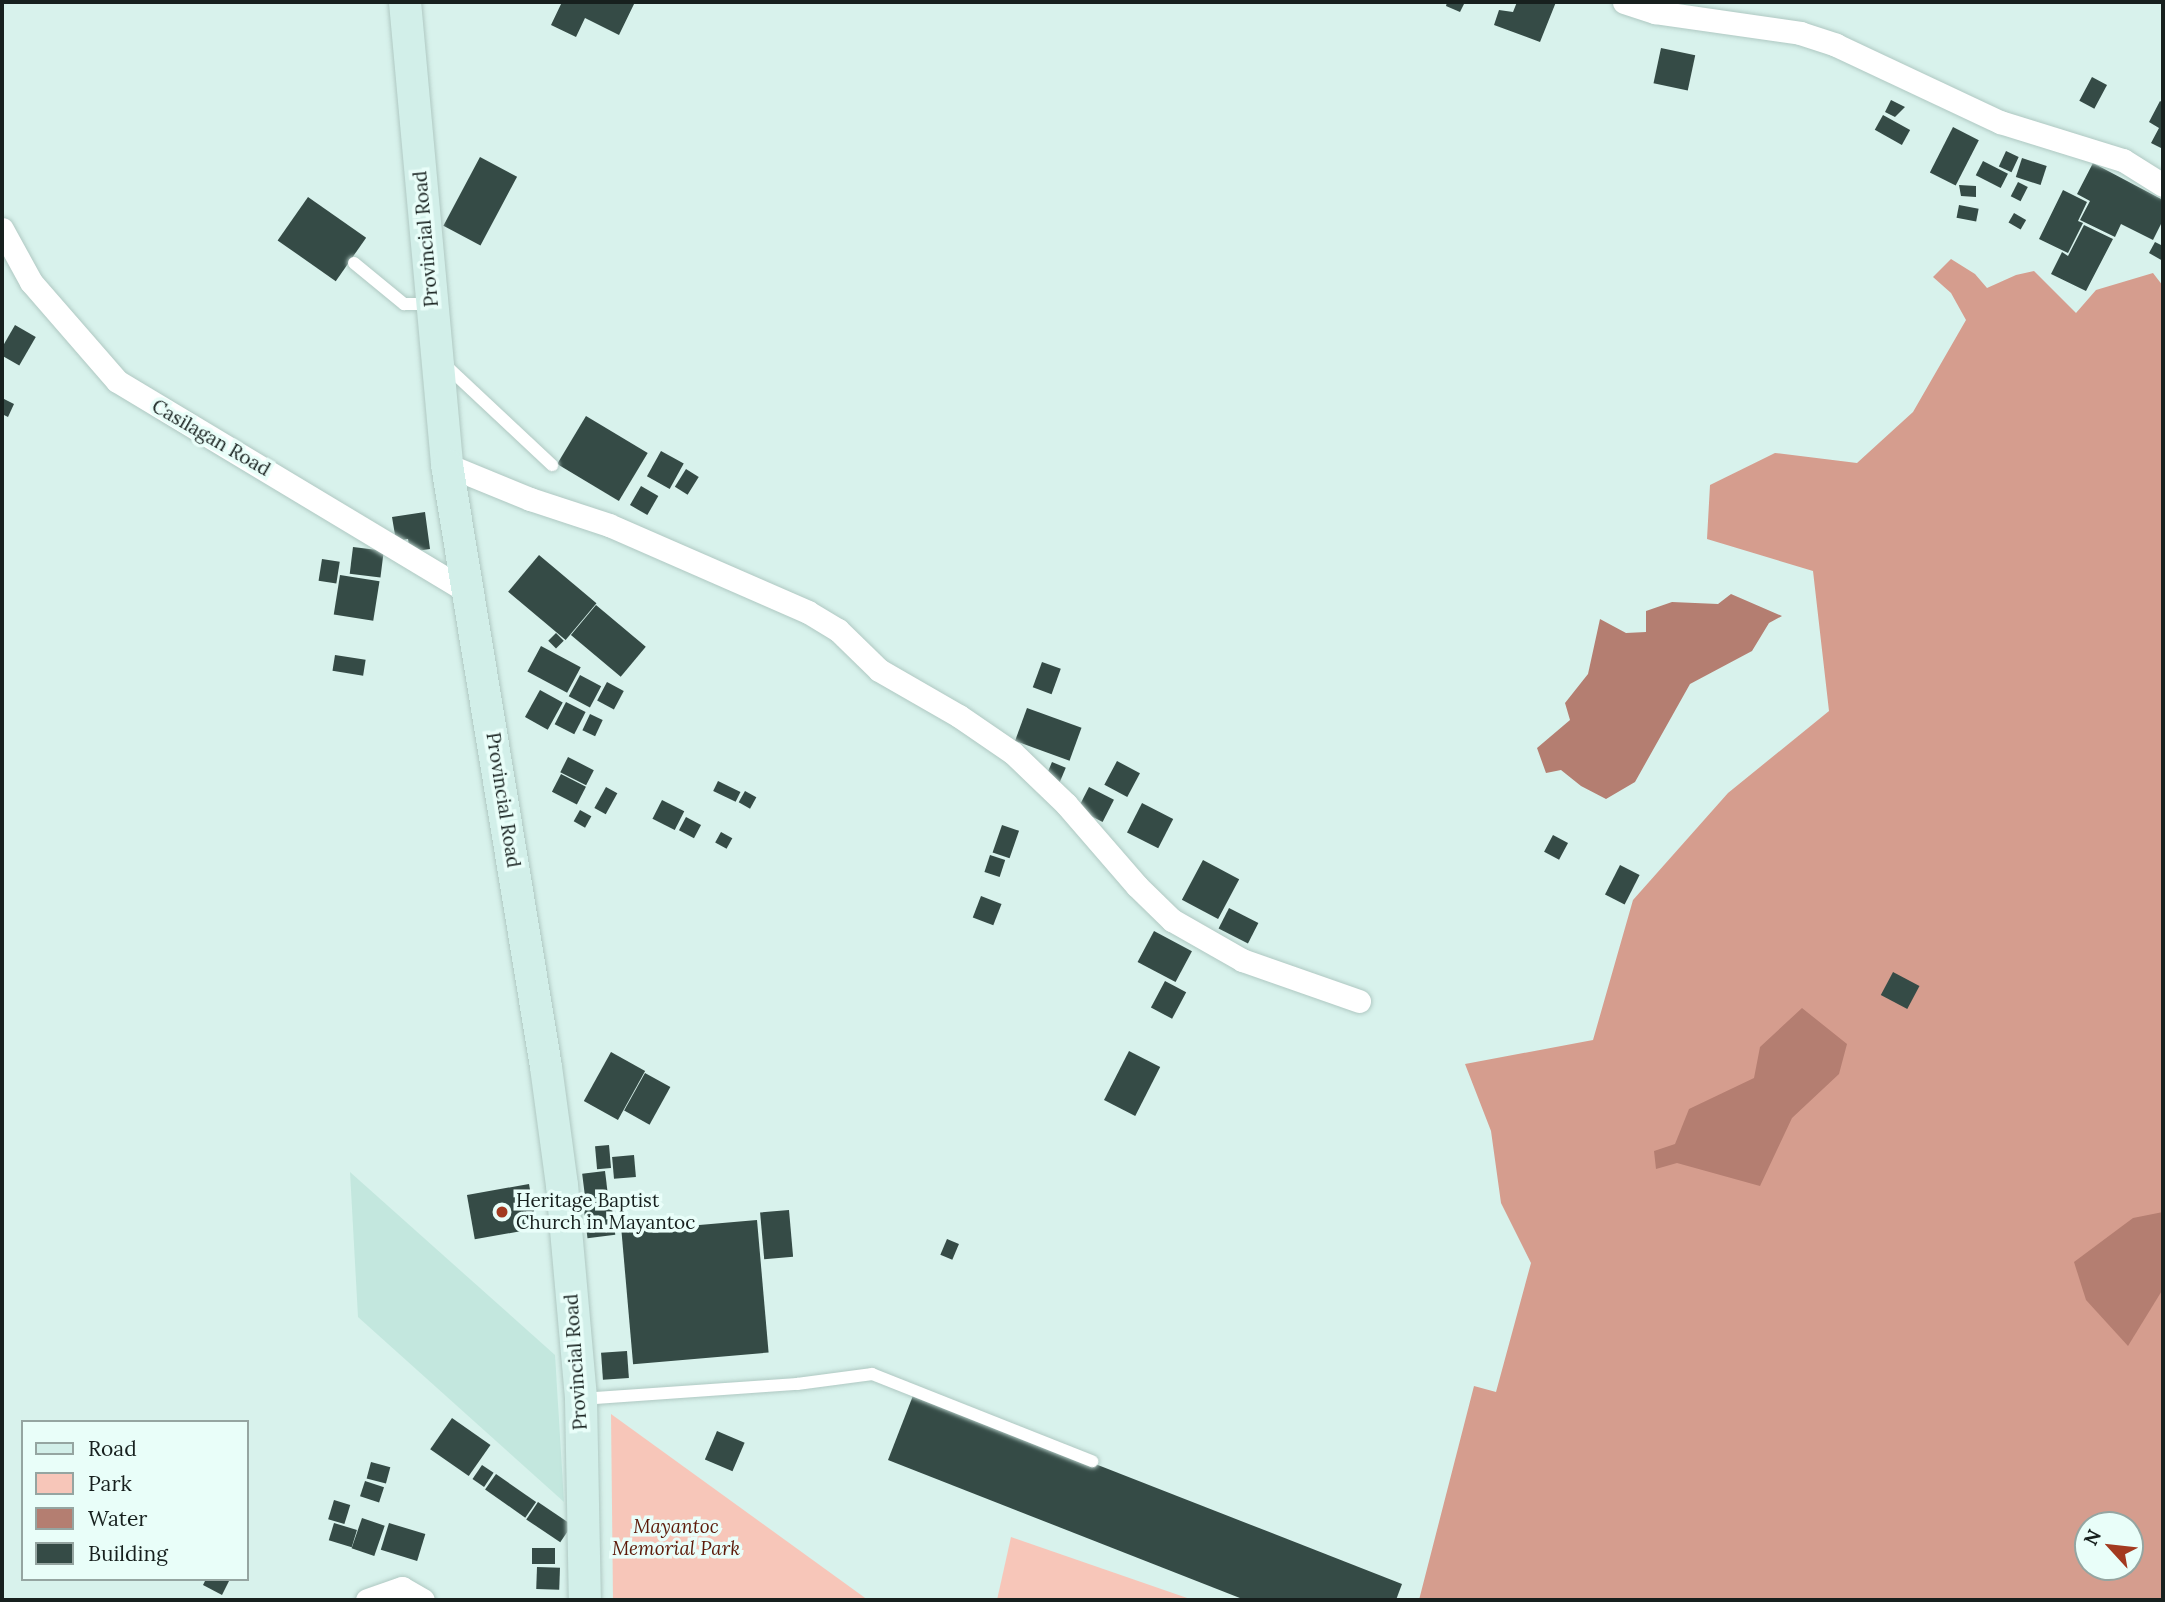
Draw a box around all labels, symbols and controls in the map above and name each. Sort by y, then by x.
street label: Provincial Road [409,170,443,308]
street label: Casilagan Road [148,395,274,481]
street label: Provincial Road [481,731,525,869]
place label: Heritage Baptist Church in Mayantoc [516,1190,695,1234]
marker: Heritage Baptist Church in Mayantoc [494,1204,510,1220]
street label: Provincial Road [560,1293,592,1431]
legend [21,1420,248,1581]
text: Road [88,1435,137,1462]
text: Park [88,1470,132,1497]
text: Water [88,1505,147,1532]
north arrow [2074,1511,2144,1581]
park label: Mayantoc Memorial Park [612,1516,740,1560]
text: N [2078,1525,2106,1549]
text: Building [88,1540,168,1567]

